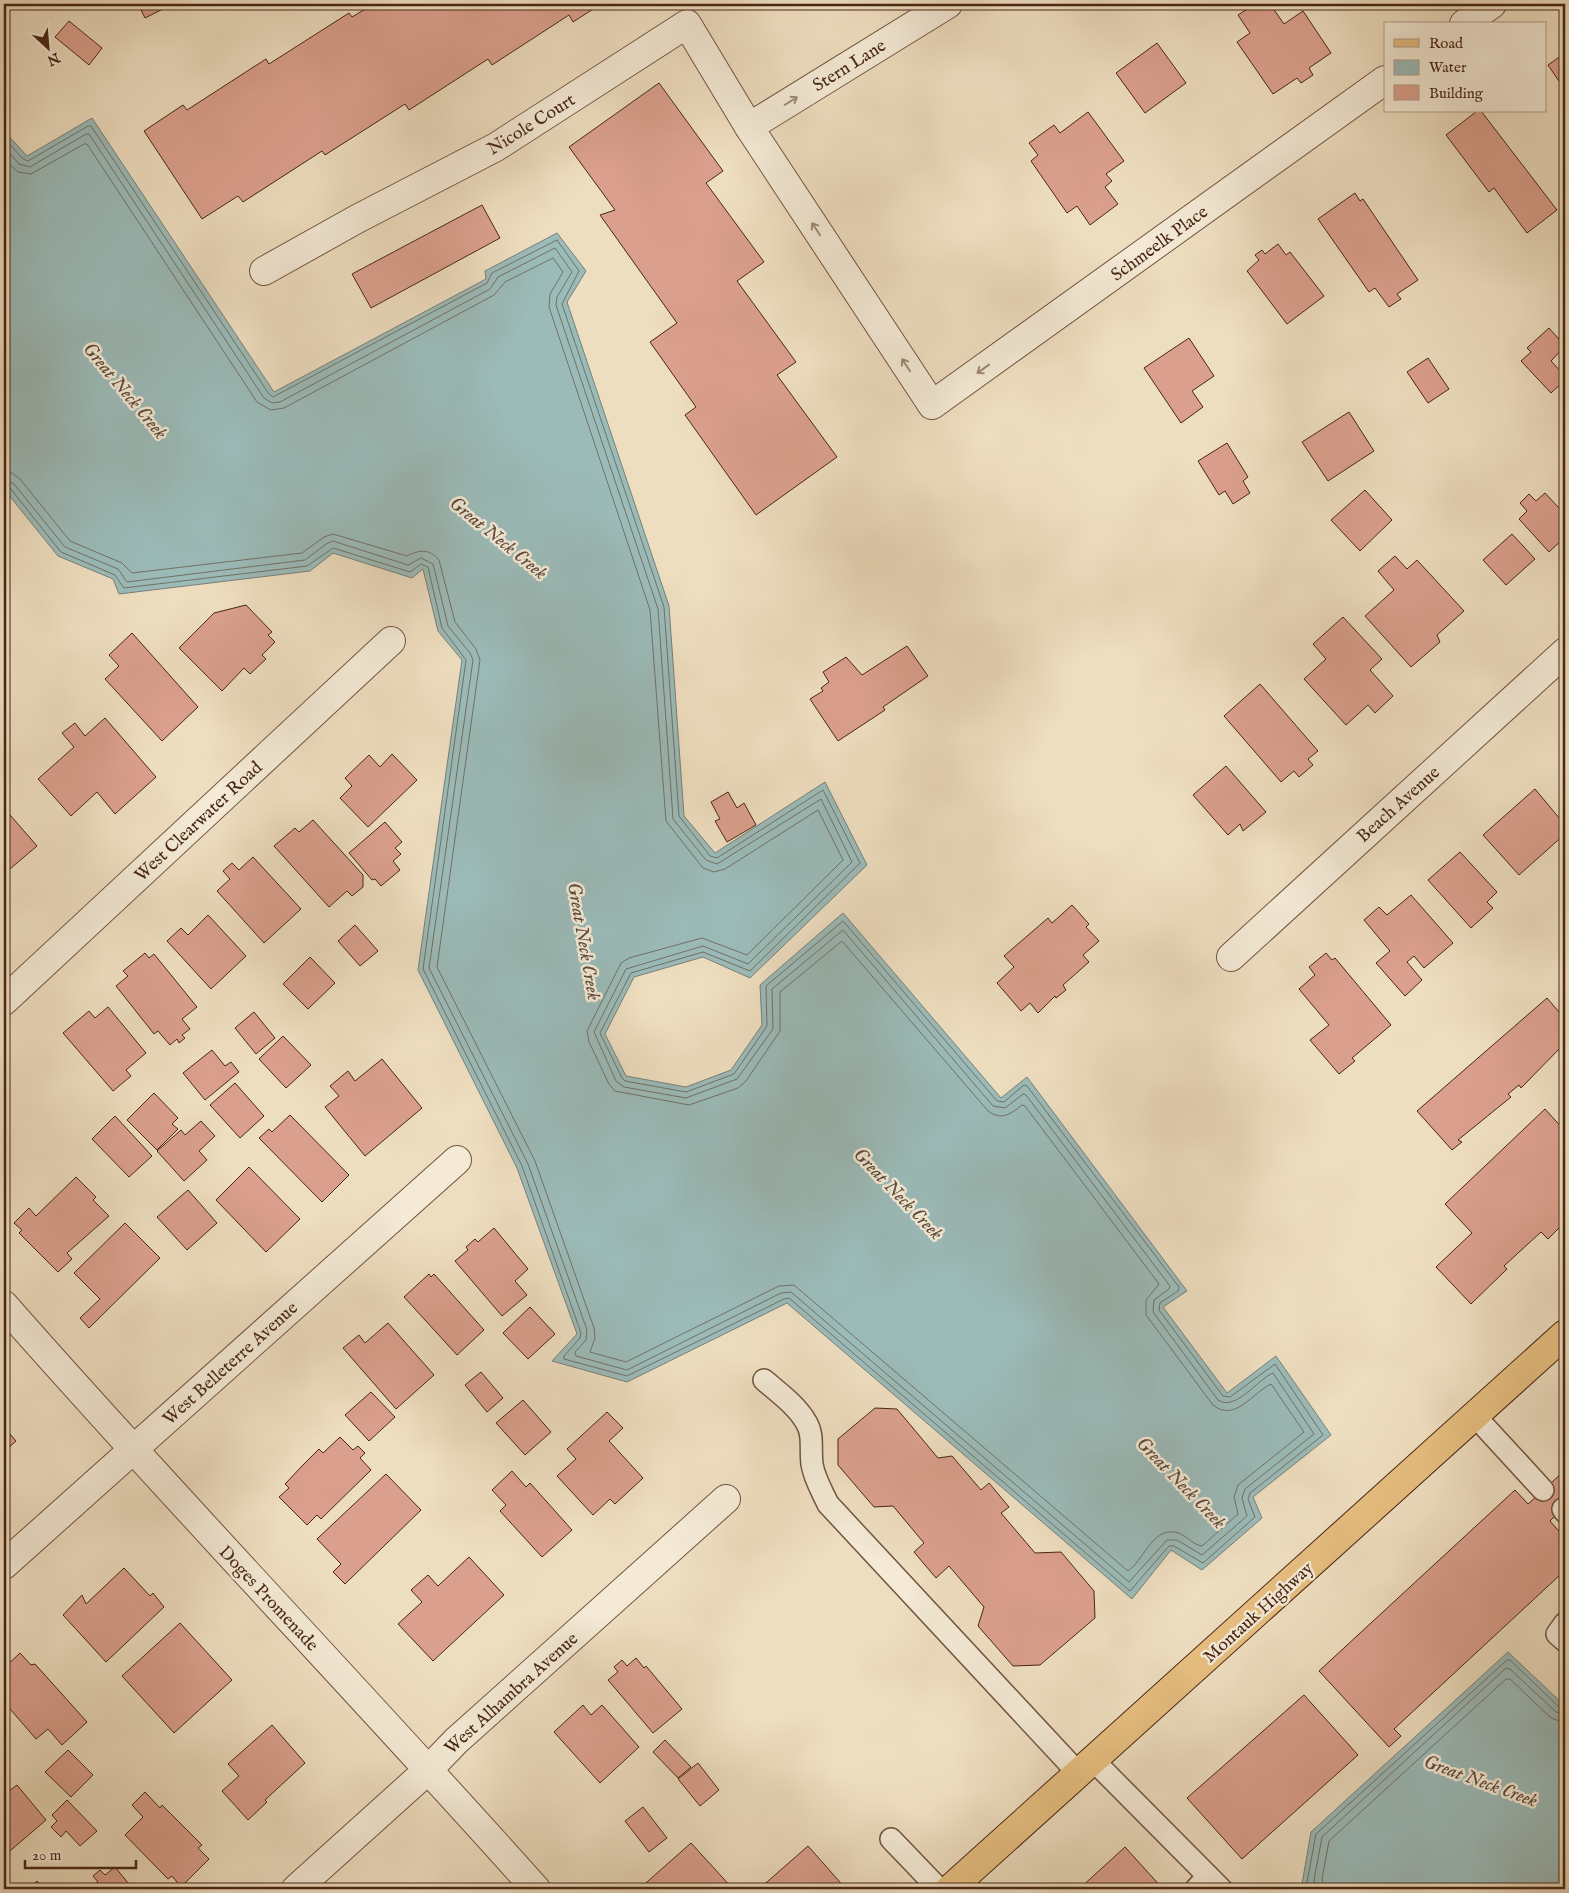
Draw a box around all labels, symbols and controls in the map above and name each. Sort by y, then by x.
north arrow [22,22,72,72]
legend [1384,22,1546,112]
text: Road [1429,34,1464,53]
street label: Stern Lane [809,35,891,98]
text: N [44,48,64,70]
text: Water [1429,58,1467,77]
text: Building [1429,84,1484,103]
street label: Nicole Court [484,89,580,161]
one-way arrow [783,96,797,106]
street label: Schmeelk Place [1107,201,1213,287]
one-way arrow [811,222,822,236]
water label: Great Neck Creek [77,338,172,445]
one-way arrow [901,358,911,372]
one-way arrow [976,364,990,374]
water label: Great Neck Creek [444,492,552,586]
street label: West Clearwater Road [130,757,268,887]
street label: Beach Avenue [1353,762,1445,849]
water label: Great Neck Creek [561,881,605,1002]
water label: Great Neck Creek [848,1143,948,1246]
street label: West Belleterre Avenue [159,1297,303,1431]
water label: Great Neck Creek [1131,1432,1231,1535]
street label: Doges Promenade [213,1541,323,1657]
street label: Montauk Highway [1199,1558,1319,1669]
street label: West Alhambra Avenue [440,1628,584,1760]
water label: Great Neck Creek [1420,1750,1541,1814]
scale bar [25,1838,136,1870]
text: 20 m [32,1846,62,1865]

